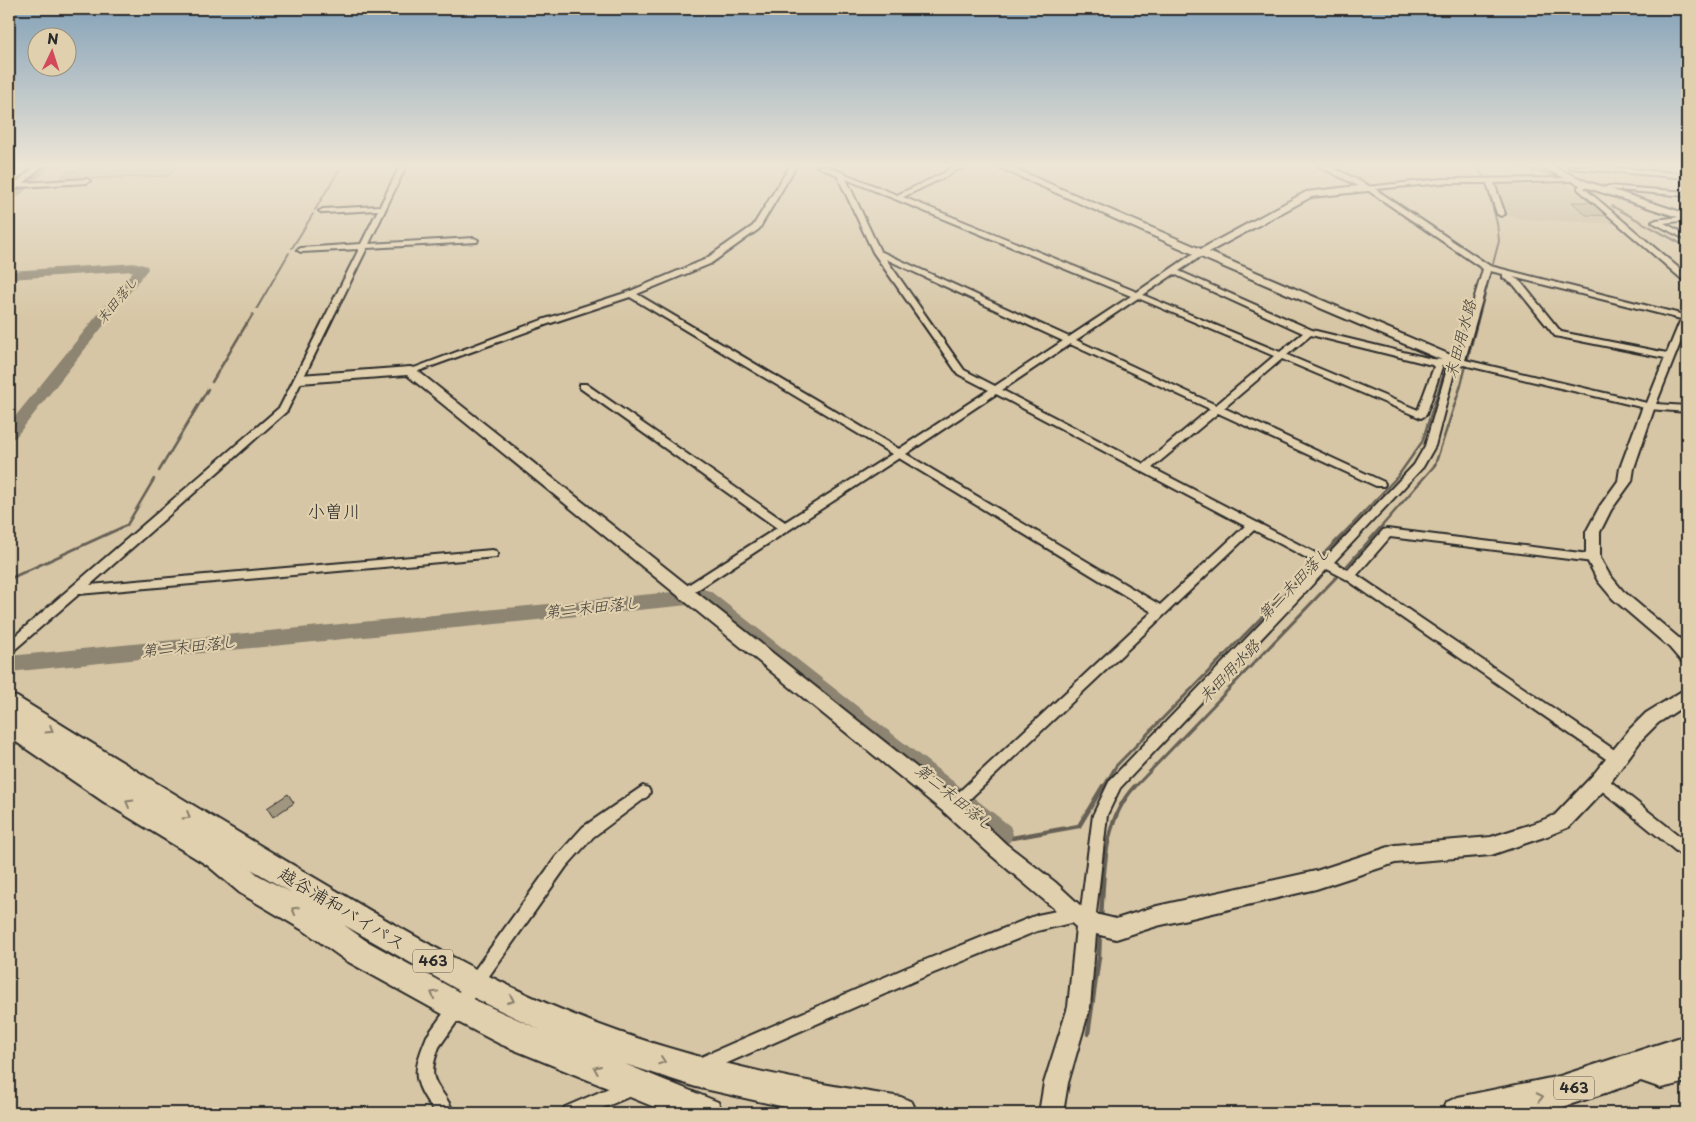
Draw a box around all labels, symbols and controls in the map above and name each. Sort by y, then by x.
north arrow [28,28,78,78]
text: N [47,28,59,49]
water label: 末田落し [91,271,142,328]
water label: 末田用水路 [1437,296,1481,380]
district label: 小曽川 [307,497,361,524]
water label: 第二末田落し [1251,539,1335,625]
water label: 第二末田落し [543,589,641,623]
water label: 第二末田落し [140,628,238,662]
water label: 末田用水路 [1192,632,1265,707]
one-way arrow [44,723,53,733]
water label: 第二末田落し [911,757,1000,836]
one-way arrow [126,799,135,809]
one-way arrow [182,810,191,820]
street label: 越谷浦和バイパス [274,859,411,956]
one-way arrow [291,906,300,916]
road number: 463 [413,949,453,972]
one-way arrow [430,990,439,1000]
one-way arrow [506,994,515,1004]
one-way arrow [657,1055,665,1065]
one-way arrow [593,1065,602,1075]
road number: 463 [1554,1076,1594,1100]
one-way arrow [1535,1092,1544,1102]

